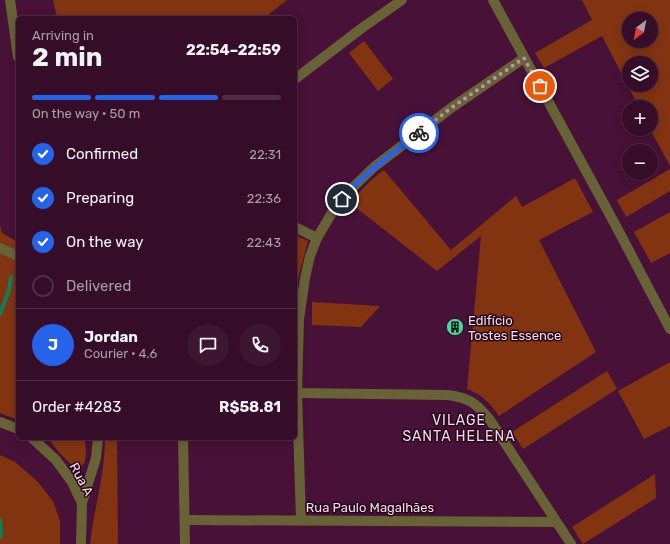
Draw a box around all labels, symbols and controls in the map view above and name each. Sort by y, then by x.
north arrow [622,12,658,48]
map controls [622,12,658,180]
text: Arriving in [32,28,94,43]
text: 22:54–22:59 [186,41,281,59]
text: 2 min [32,42,102,73]
button: layers [622,56,658,92]
pin [523,69,557,103]
icon: bag [529,75,551,97]
button: + [622,100,658,136]
text: On the way · 50 m [32,106,140,121]
courier [399,113,439,153]
icon: bike [408,122,430,144]
icon: check [32,143,54,165]
button: − [622,144,658,180]
text: Confirmed [66,145,138,163]
text: 22:31 [249,147,281,162]
pin [325,182,359,216]
icon: check [32,187,54,209]
icon: home [331,188,353,210]
text: Preparing [66,189,134,207]
text: 22:36 [247,191,281,206]
icon: check [32,231,54,253]
text: On the way [66,233,144,251]
text: 22:43 [247,235,281,250]
text: Delivered [66,277,131,295]
place label: Edifício Tostes Essence [468,313,561,343]
building icon: Edifício Tostes Essence [445,317,465,337]
button: chat [187,324,229,366]
button: phone [239,324,281,366]
text: Jordan [84,328,138,346]
text: J [48,336,58,354]
text: Courier · 4.6 [84,346,157,361]
text: Order #4283 [32,398,121,416]
text: R$58.81 [219,398,281,416]
district label: VILAGE SANTA HELENA [402,412,516,445]
street label: Rua A [67,460,97,498]
street label: Rua Paulo Magalhães [306,500,435,516]

